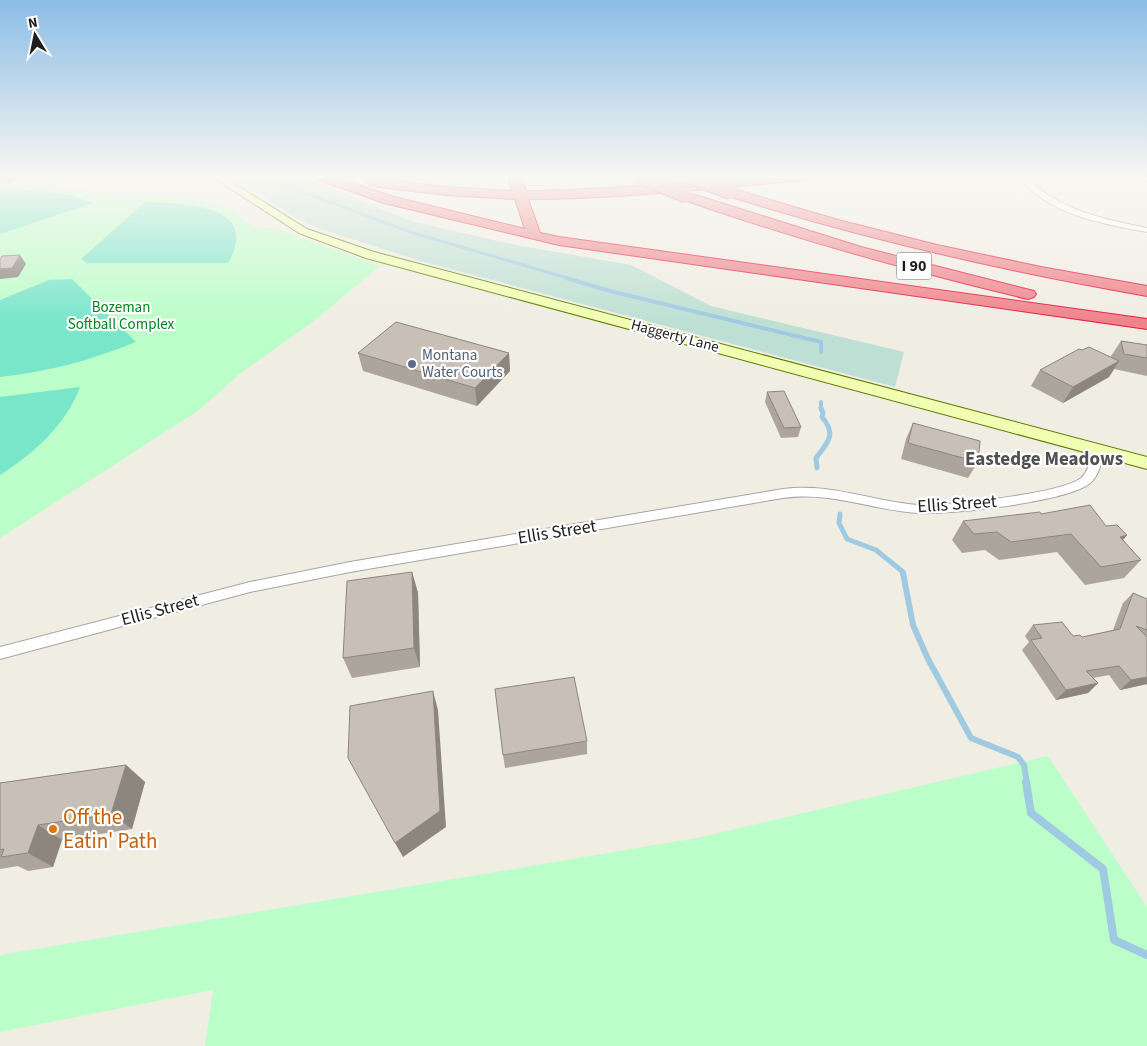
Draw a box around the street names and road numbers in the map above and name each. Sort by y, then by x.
road number: I 90 [896,252,932,280]
street label: Haggerty Lane [629,314,721,358]
street label: Ellis Street [917,489,997,519]
street label: Ellis Street [516,513,598,551]
street label: Ellis Street [118,588,202,632]

